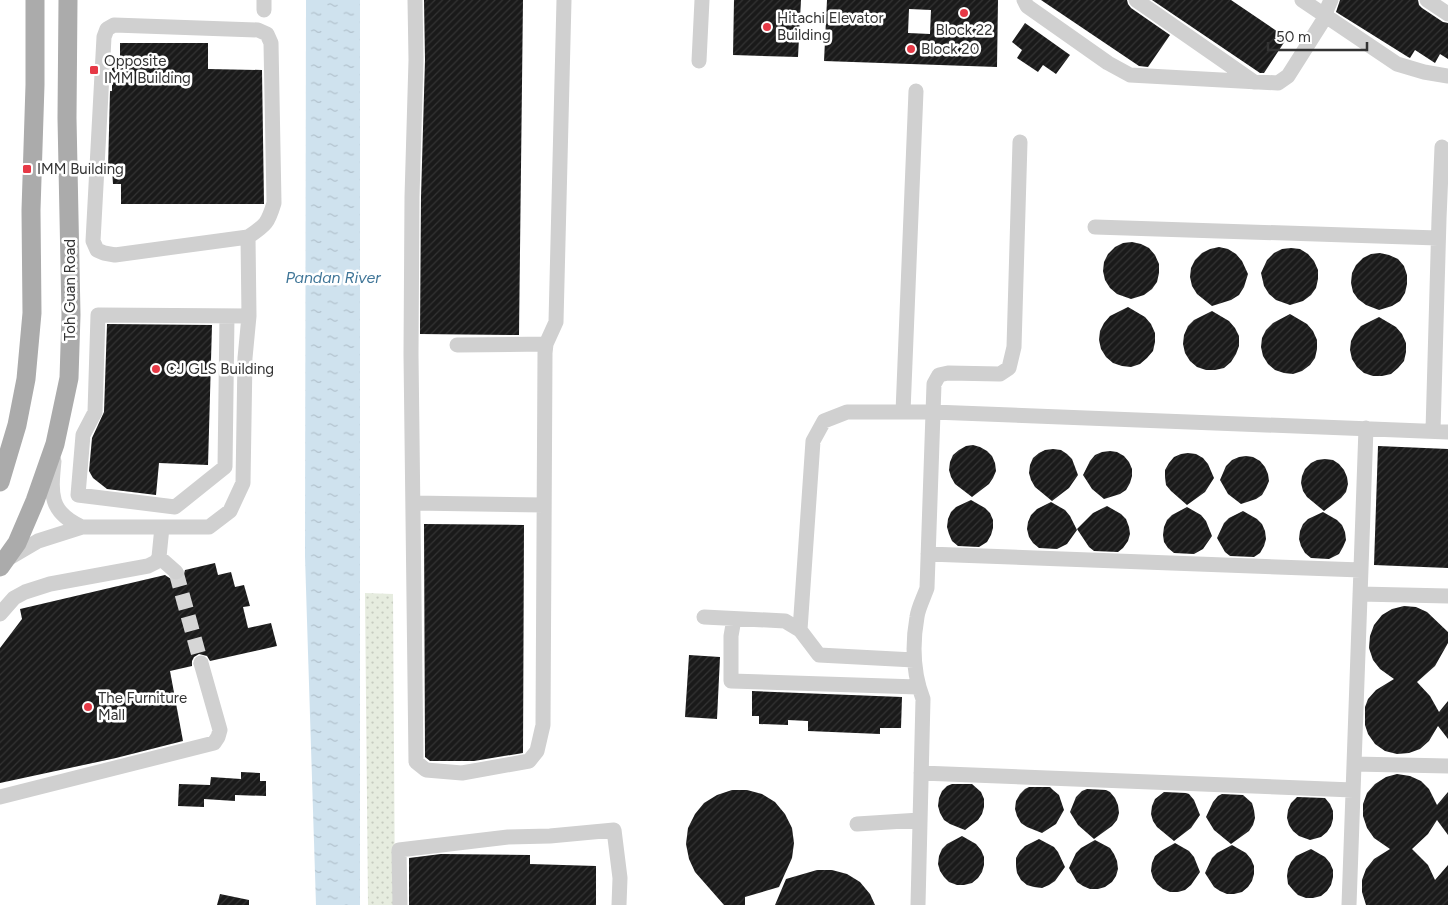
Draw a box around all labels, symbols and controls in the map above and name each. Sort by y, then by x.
marker: Block 22 [958,7,970,19]
place label: Hitachi Elevator Building [777,9,884,44]
scale bar [1268,20,1367,52]
marker: Hitachi Elevator Building [761,21,773,33]
place label: Block 22 [935,21,993,39]
text: 50 m [1276,28,1311,46]
place label: Block 20 [921,40,979,58]
marker: Block 20 [905,43,917,55]
place label: Opposite IMM Building [104,52,191,87]
marker: Opposite IMM Building [88,64,100,76]
place label: IMM Building [37,160,124,178]
marker: IMM Building [21,163,33,175]
street label: Toh Guan Road [61,239,79,341]
water label: Pandan River [285,268,381,287]
place label: CJ GLS Building [166,360,274,378]
marker: CJ GLS Building [150,363,162,375]
place label: The Furniture Mall [98,689,187,724]
marker: The Furniture Mall [82,701,94,713]

